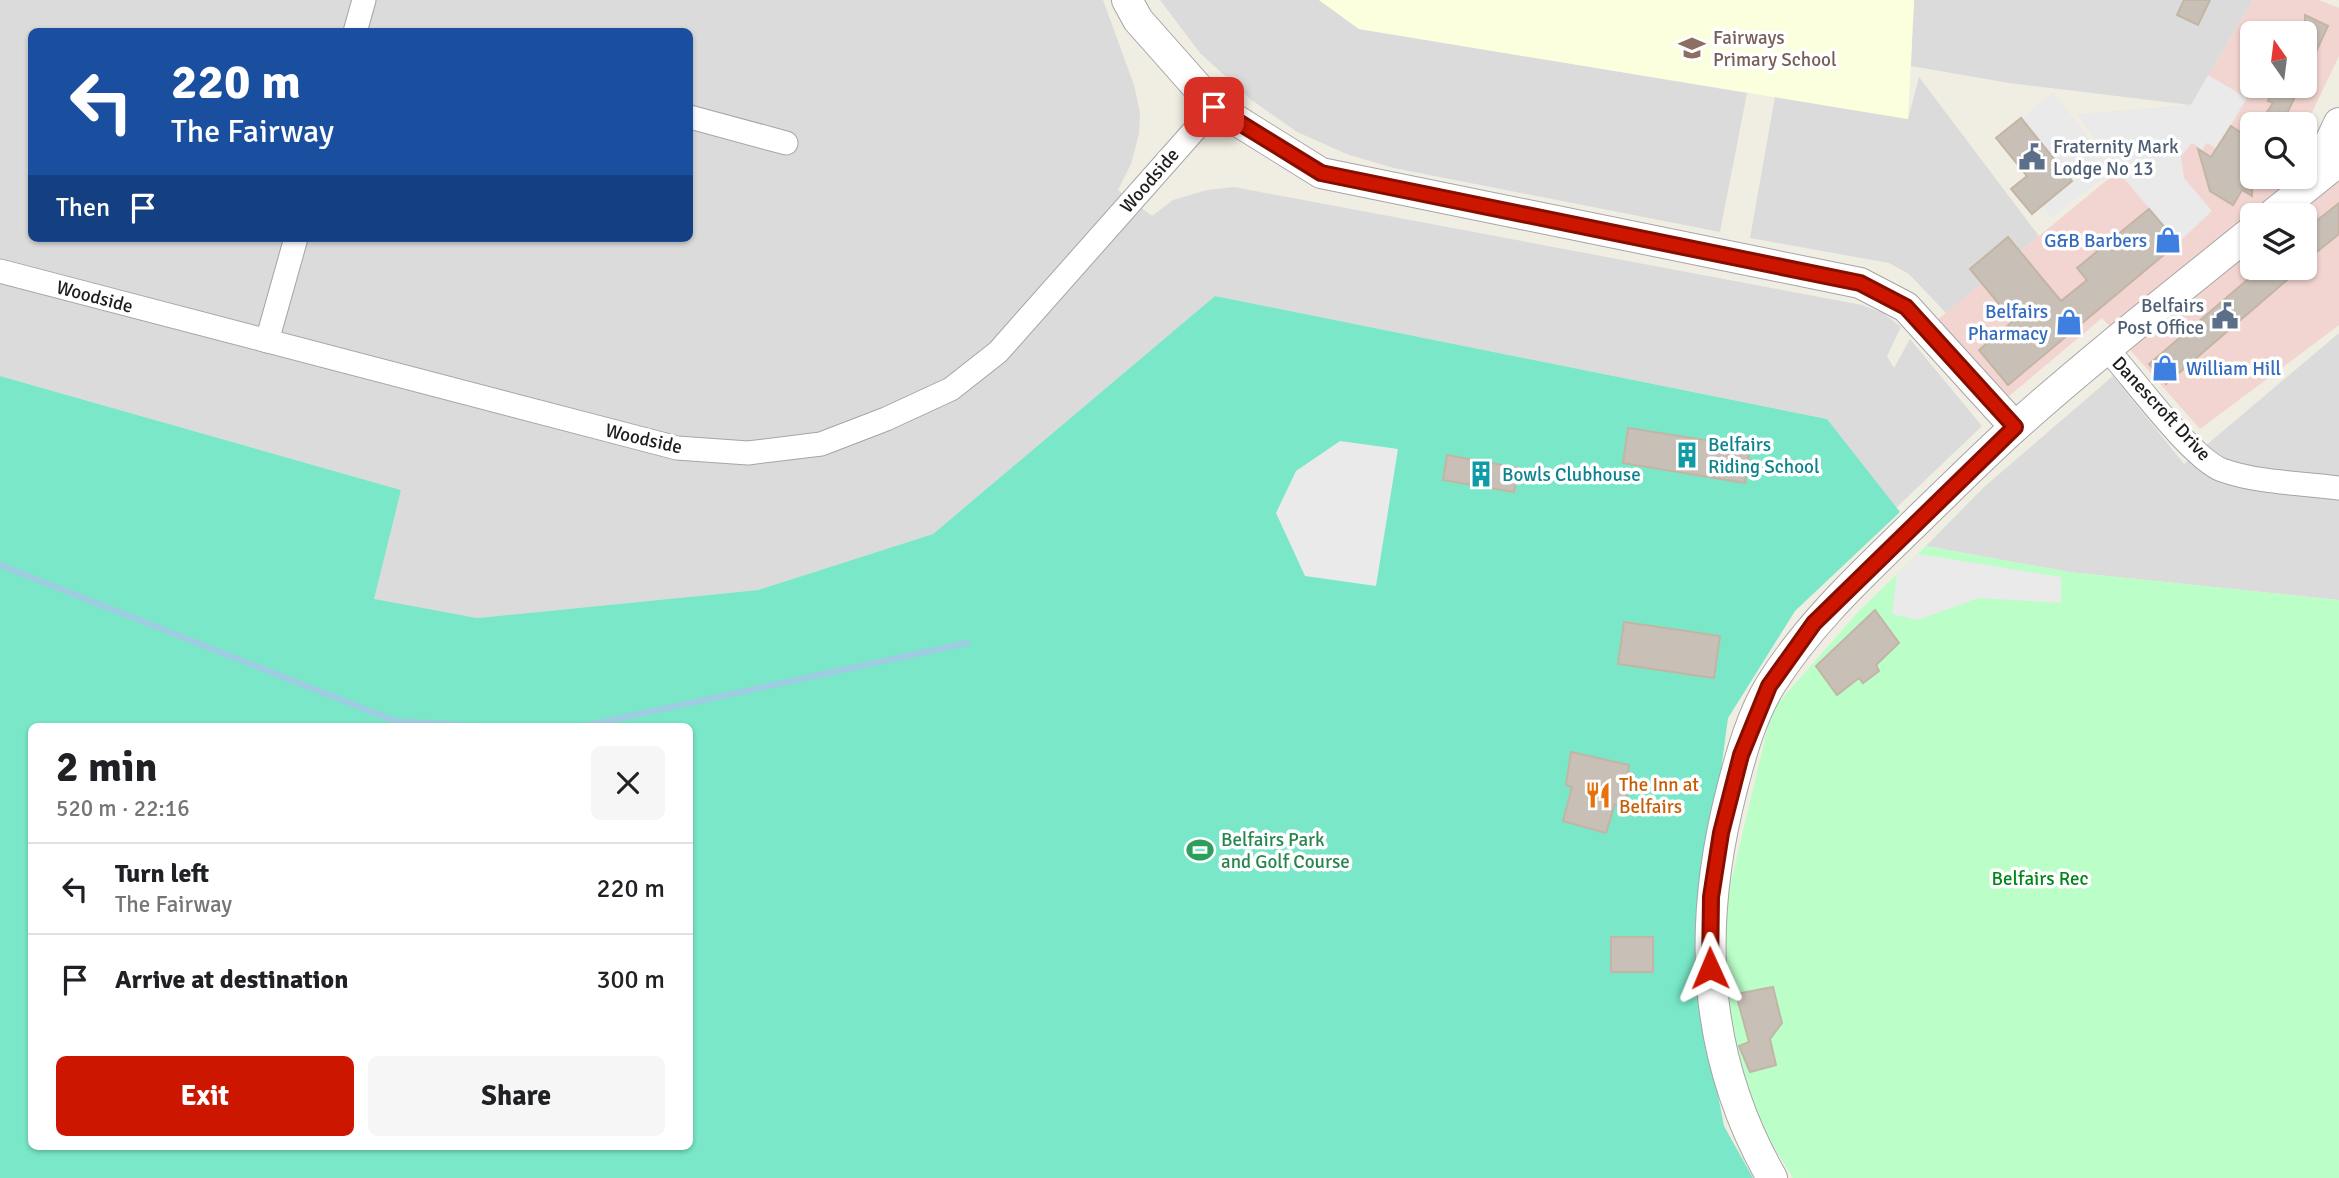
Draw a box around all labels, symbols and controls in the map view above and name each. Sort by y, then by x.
north arrow [2240,21,2317,98]
map controls [2240,21,2317,280]
place label: Fairways Primary School [1713,26,1836,72]
school or university icon: Fairways Primary School [1677,33,1707,63]
text: 220 m [171,52,301,112]
icon: left [56,56,147,147]
pin [1184,77,1244,137]
icon: arrive [1195,88,1233,126]
text: The Fairway [171,112,334,151]
button: search [2240,112,2317,189]
place label: Fraternity Mark Lodge No 13 [2053,135,2179,181]
public building icon: Fraternity Mark Lodge No 13 [2017,142,2047,172]
street label: Woodside [1115,143,1185,218]
icon: arrive [124,189,162,227]
text: Then [56,192,110,224]
button: layers [2240,203,2317,280]
shop icon: G&B Barbers [2153,225,2183,255]
place label: G&B Barbers [2044,229,2147,253]
street label: Woodside [54,275,136,319]
place label: Belfairs Post Office [2117,294,2204,340]
place label: Belfairs Pharmacy [1968,300,2048,346]
public building icon: Belfairs Post Office [2210,301,2240,331]
shop icon: Belfairs Pharmacy [2054,307,2084,337]
street label: Danescroft Drive [2107,351,2216,466]
shop icon: William Hill [2150,353,2180,383]
place label: William Hill [2186,357,2281,381]
street label: Woodside [603,418,685,459]
place label: Belfairs Riding School [1708,433,1820,479]
building icon: Belfairs Riding School [1672,440,1702,470]
building icon: Bowls Clubhouse [1466,459,1496,489]
place label: Bowls Clubhouse [1502,463,1641,487]
text: 2 min [56,742,157,793]
button: close [591,746,665,820]
place label: The Inn at Belfairs [1619,773,1699,819]
restaurant icon: The Inn at Belfairs [1583,780,1613,810]
text: 520 m · 22:16 [56,794,190,823]
place label: Belfairs Park and Golf Course [1221,828,1350,874]
sports icon: Belfairs Park and Golf Course [1185,835,1215,865]
text: Turn left [115,858,209,890]
park label: Belfairs Rec [1992,867,2088,891]
icon: left [56,870,94,908]
text: 220 m [596,873,665,905]
text: The Fairway [115,890,232,919]
position arrow [1673,931,1747,1005]
icon: arrive [56,961,94,999]
text: Arrive at destination [115,964,348,996]
text: 300 m [596,964,665,996]
button: Exit [56,1056,354,1136]
button: Share [368,1056,665,1136]

